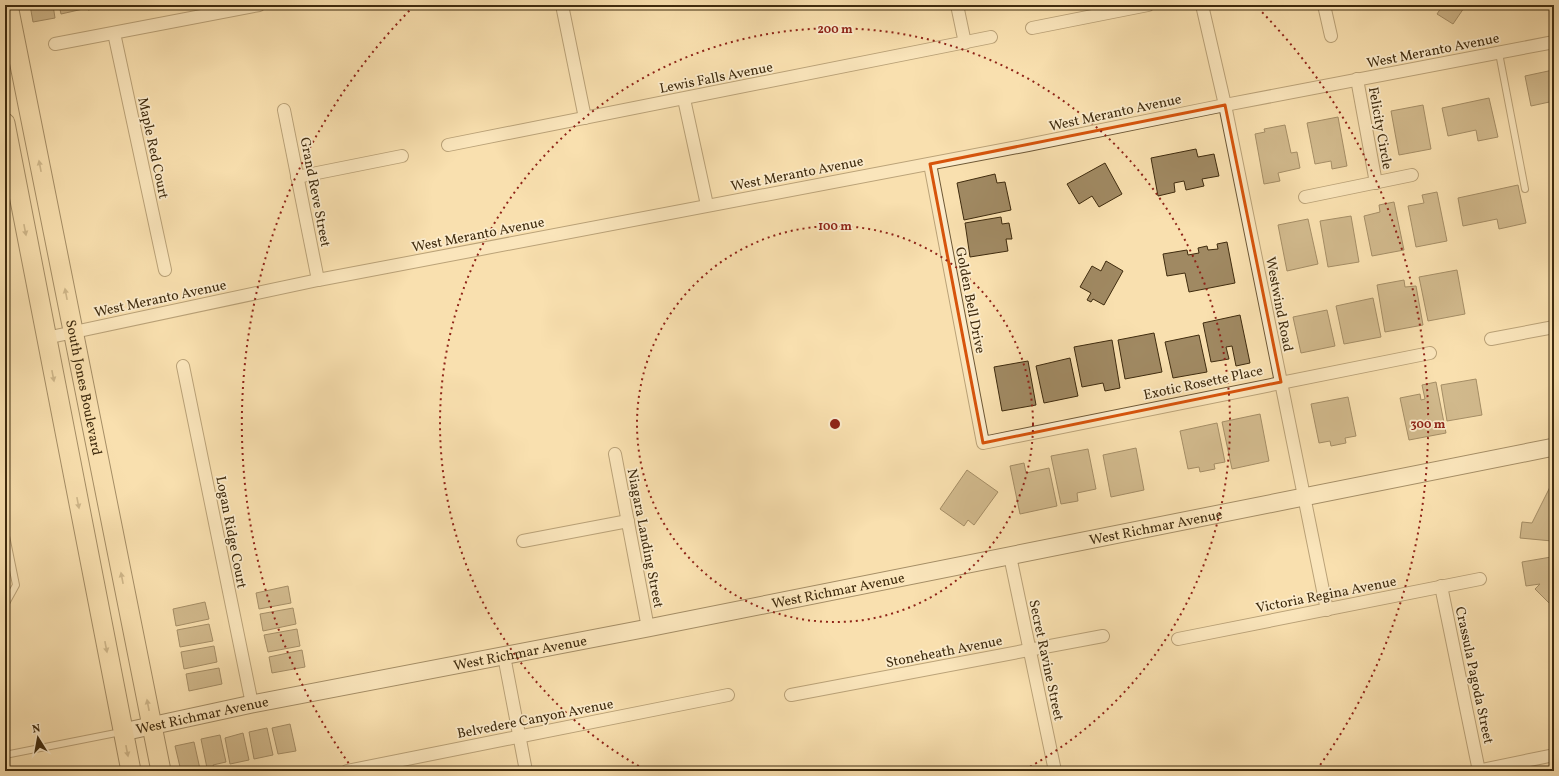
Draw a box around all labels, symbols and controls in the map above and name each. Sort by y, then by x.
text: 200 m [817,22,853,38]
street label: West Meranto Avenue [1365,29,1502,74]
street label: Lewis Falls Avenue [658,58,775,99]
street label: Felicity Circle [1363,86,1396,171]
street label: West Meranto Avenue [1047,90,1184,137]
street label: Maple Red Court [132,96,173,201]
street label: Grand Reve Street [295,136,334,249]
street label: West Meranto Avenue [729,152,866,197]
one-way arrow [37,160,43,172]
street label: West Meranto Avenue [410,213,547,258]
text: 100 m [818,219,852,235]
one-way arrow [23,224,29,237]
street label: Golden Bell Drive [950,245,989,356]
street label: Westwind Road [1260,255,1297,353]
street label: West Meranto Avenue [92,276,229,323]
one-way arrow [62,287,68,300]
street label: South Jones Boulevard [60,318,106,457]
street label: Exotic Rosette Place [1142,361,1265,405]
one-way arrow [50,370,56,382]
centre of rings [828,417,842,431]
text: 300 m [1411,417,1446,433]
street label: Niagara Landing Street [622,467,667,610]
street label: Logan Ridge Court [210,474,251,590]
one-way arrow [75,497,81,510]
street label: West Richmar Avenue [1088,505,1225,551]
street label: West Richmar Avenue [770,569,907,614]
one-way arrow [119,572,125,584]
street label: Victoria Regina Avenue [1254,572,1398,618]
street label: Secret Ravine Street [1023,598,1068,723]
street label: Crassula Pagoda Street [1450,605,1497,746]
street label: West Richmar Avenue [452,632,589,676]
street label: Stoneheath Avenue [884,632,1005,673]
one-way arrow [103,641,109,653]
street label: West Richmar Avenue [134,693,271,740]
street label: Belvedere Canyon Avenue [455,695,615,744]
one-way arrow [144,699,150,711]
north arrow [18,718,58,758]
text: N [31,722,42,738]
one-way arrow [124,745,130,757]

